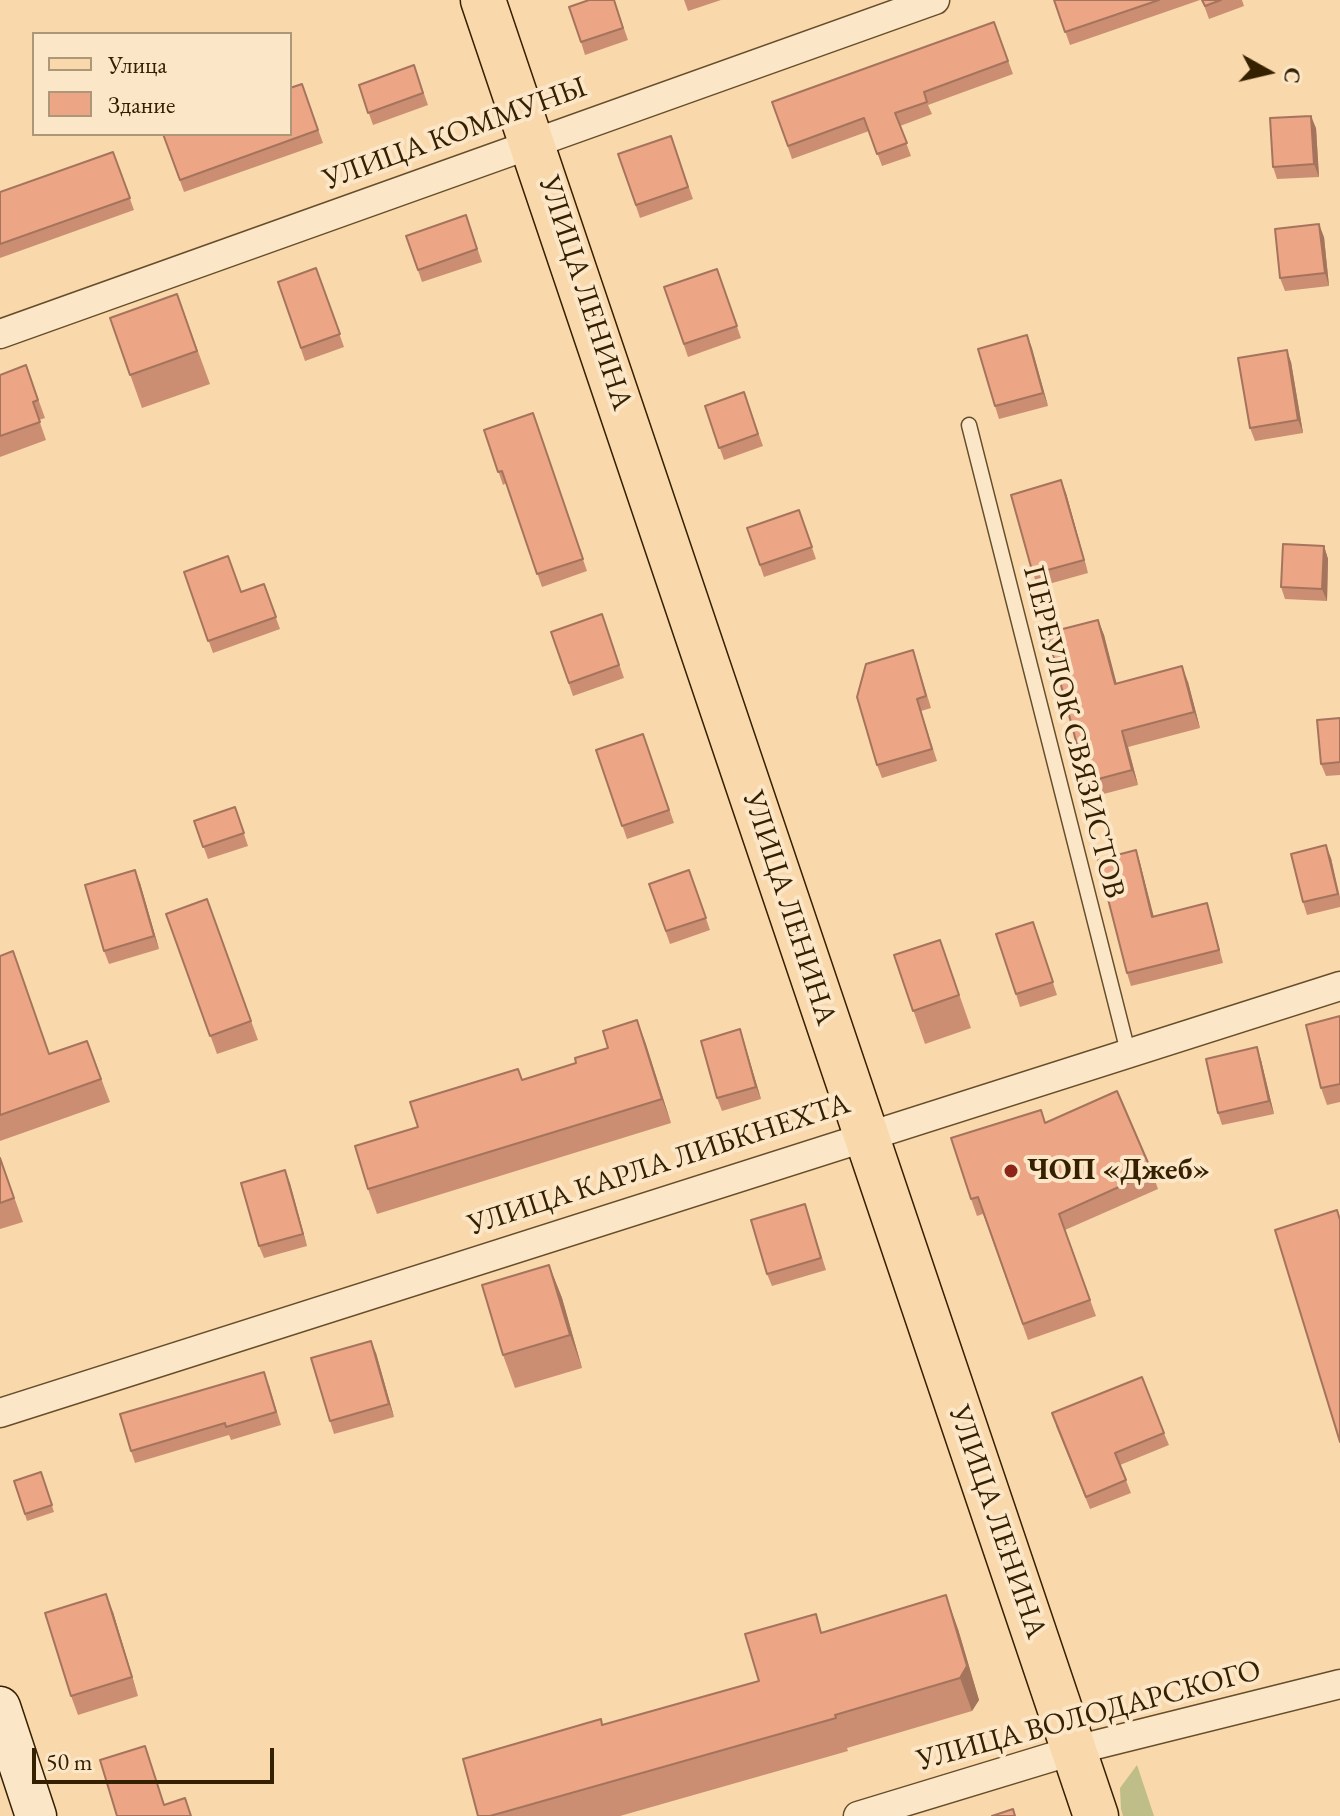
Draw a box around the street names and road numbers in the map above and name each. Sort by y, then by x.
street label: УЛИЦА КОММУНЫ [318,70,592,198]
street label: УЛИЦА ЛЕНИНА [530,171,640,415]
street label: ПЕРЕУЛОК СВЯЗИСТОВ [1014,562,1132,902]
street label: УЛИЦА ЛЕНИНА [734,786,844,1030]
street label: УЛИЦА КАРЛА ЛИБКНЕХТА [463,1086,855,1244]
street label: УЛИЦА ЛЕНИНА [940,1401,1054,1643]
street label: УЛИЦА ВОЛОДАРСКОГО [913,1653,1265,1779]

